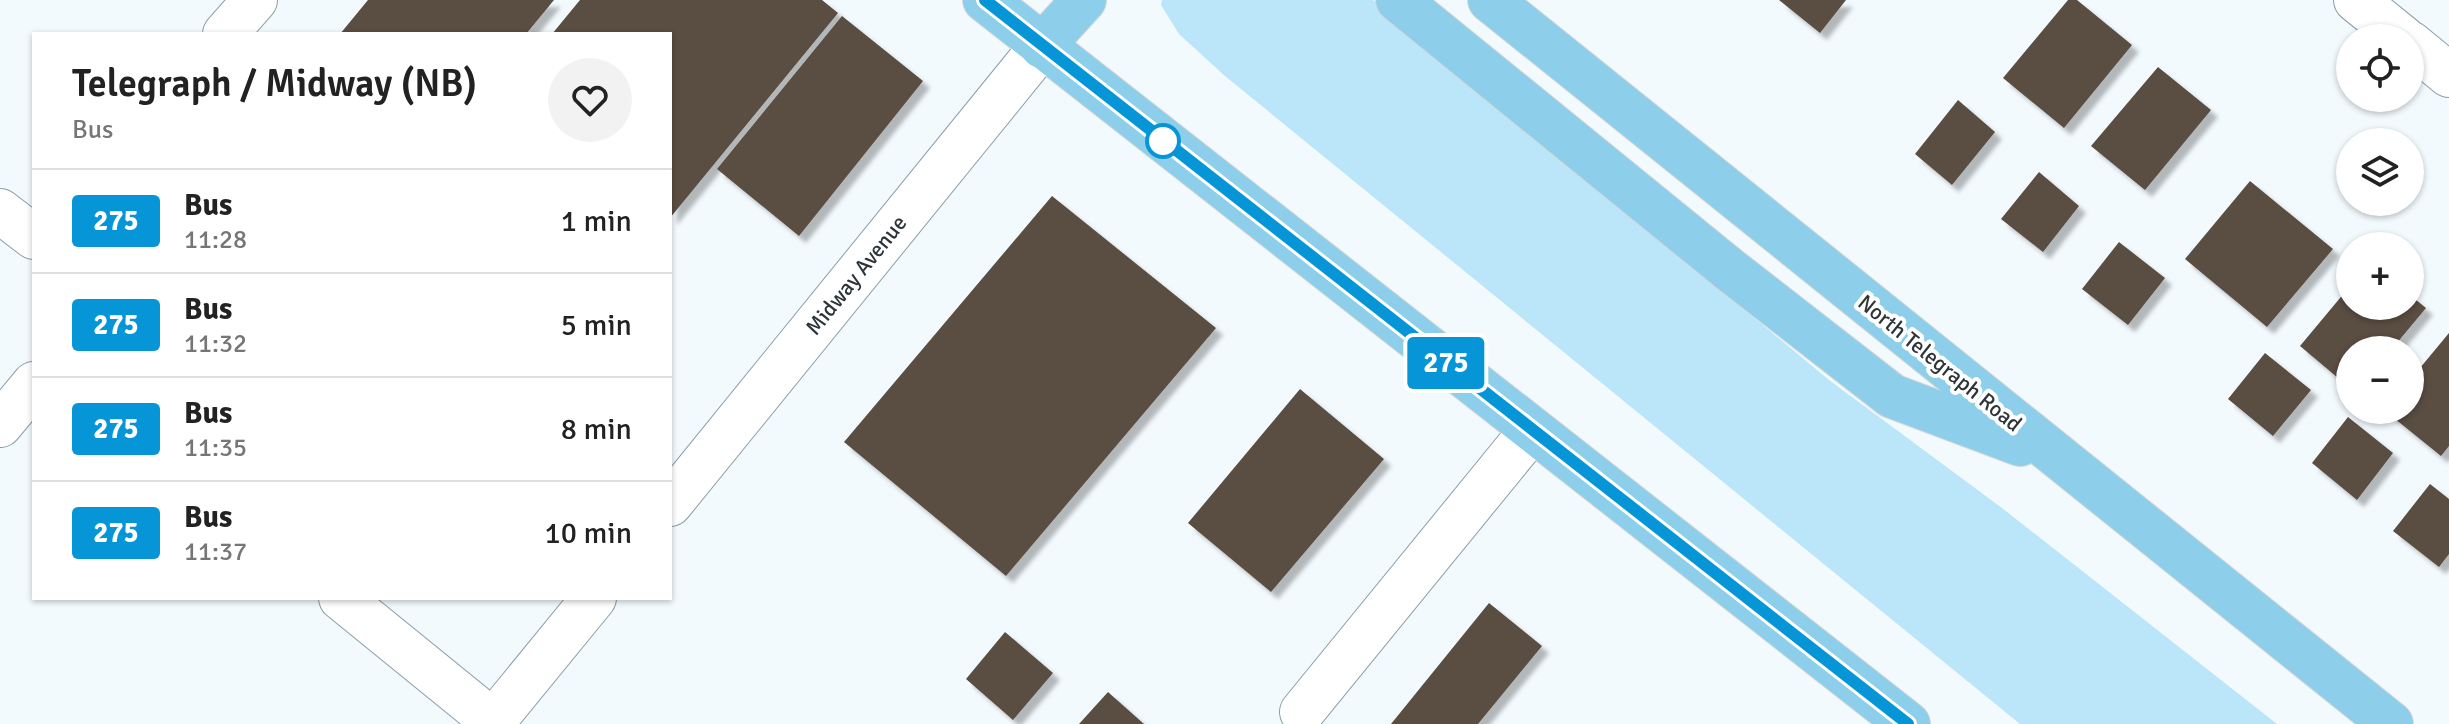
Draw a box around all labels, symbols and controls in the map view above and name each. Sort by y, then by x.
map controls [2336,24,2424,424]
button: locate [2336,24,2424,112]
button: heart [548,58,632,142]
text: Telegraph / Midway (NB) [72,60,477,107]
text: Bus [72,114,113,146]
unlabelled marker [1146,124,1180,158]
button: layers [2336,128,2424,216]
text: Bus [184,187,232,224]
text: 1 min [561,203,632,240]
text: 275 [93,204,139,238]
street label: Midway Avenue [800,210,912,340]
text: 11:28 [184,224,247,256]
button: + [2336,232,2424,320]
street label: North Telegraph Road [1853,289,2027,437]
text: Bus [184,291,232,328]
text: 5 min [561,307,632,344]
text: 275 [93,308,139,342]
text: 11:32 [184,328,247,360]
button: − [2336,336,2424,424]
line badge: 275 [1400,337,1492,389]
text: 275 [1423,346,1469,380]
text: Bus [184,395,232,432]
text: 8 min [561,411,632,448]
text: 275 [93,412,139,446]
text: 11:35 [184,432,247,464]
text: Bus [184,499,232,536]
text: 10 min [545,515,632,552]
text: 275 [93,516,139,550]
text: 11:37 [184,536,247,568]

